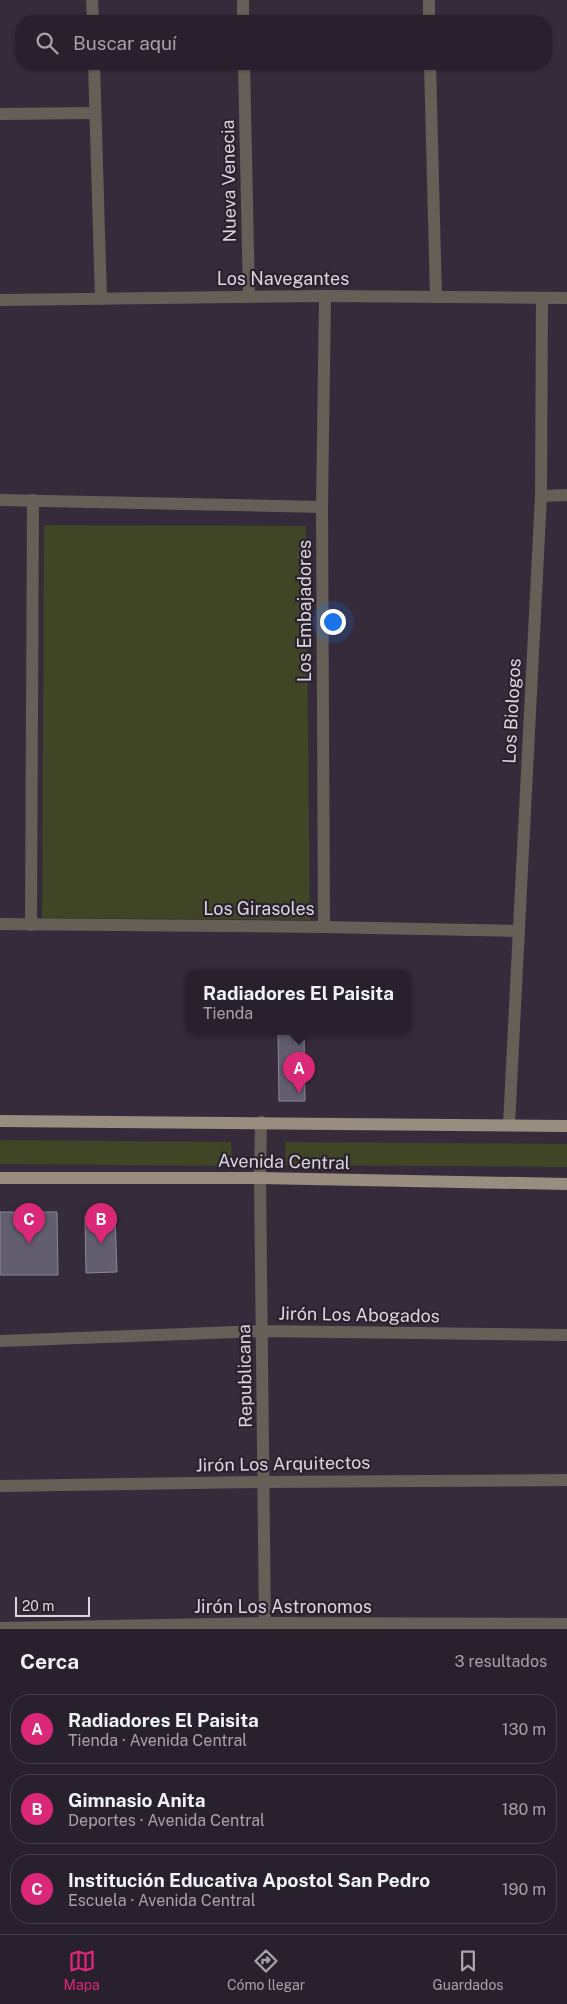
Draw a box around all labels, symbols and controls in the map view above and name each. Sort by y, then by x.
search box [15,15,552,70]
icon: search [33,29,61,57]
text: Buscar aquí [73,32,177,54]
street label: Nueva Venecia [217,119,240,243]
street label: Los Navegantes [217,268,349,289]
street label: Los Embajadores [294,540,315,682]
your location [320,609,346,635]
street label: Los Biologos [498,658,525,764]
street label: Los Girasoles [203,898,315,919]
popup [186,970,411,1035]
text: Radiadores El Paisita [203,982,394,1004]
text: Tienda [203,1004,253,1023]
pin: A [283,1052,315,1093]
street label: Avenida Central [218,1150,350,1173]
pin: C [13,1203,45,1244]
pin: B [85,1203,117,1244]
street label: Jirón Los Abogados [278,1303,440,1326]
street label: Republicana [233,1324,256,1428]
street label: Jirón Los Arquitectos [195,1451,371,1476]
scale bar [15,1594,90,1617]
street label: Jirón Los Astronomos [194,1596,372,1617]
text: 20 m [22,1598,54,1614]
text: Cerca [20,1649,79,1674]
text: 3 resultados [455,1652,547,1671]
text: Radiadores El Paisita [68,1709,259,1731]
text: A [31,1720,43,1739]
text: 130 m [502,1720,546,1739]
text: Tienda · Avenida Central [68,1731,247,1750]
text: Gimnasio Anita [68,1789,205,1811]
text: B [32,1800,42,1819]
text: 180 m [502,1800,546,1819]
text: Deportes · Avenida Central [68,1811,265,1830]
text: Institución Educativa Apostol San Pedro [68,1869,430,1891]
text: C [31,1880,43,1899]
text: 190 m [502,1880,546,1899]
text: Escuela · Avenida Central [68,1891,256,1910]
tab: Mapa [64,1947,100,1993]
tab: Cómo llegar [227,1947,305,1993]
tab: Guardados [433,1947,503,1993]

